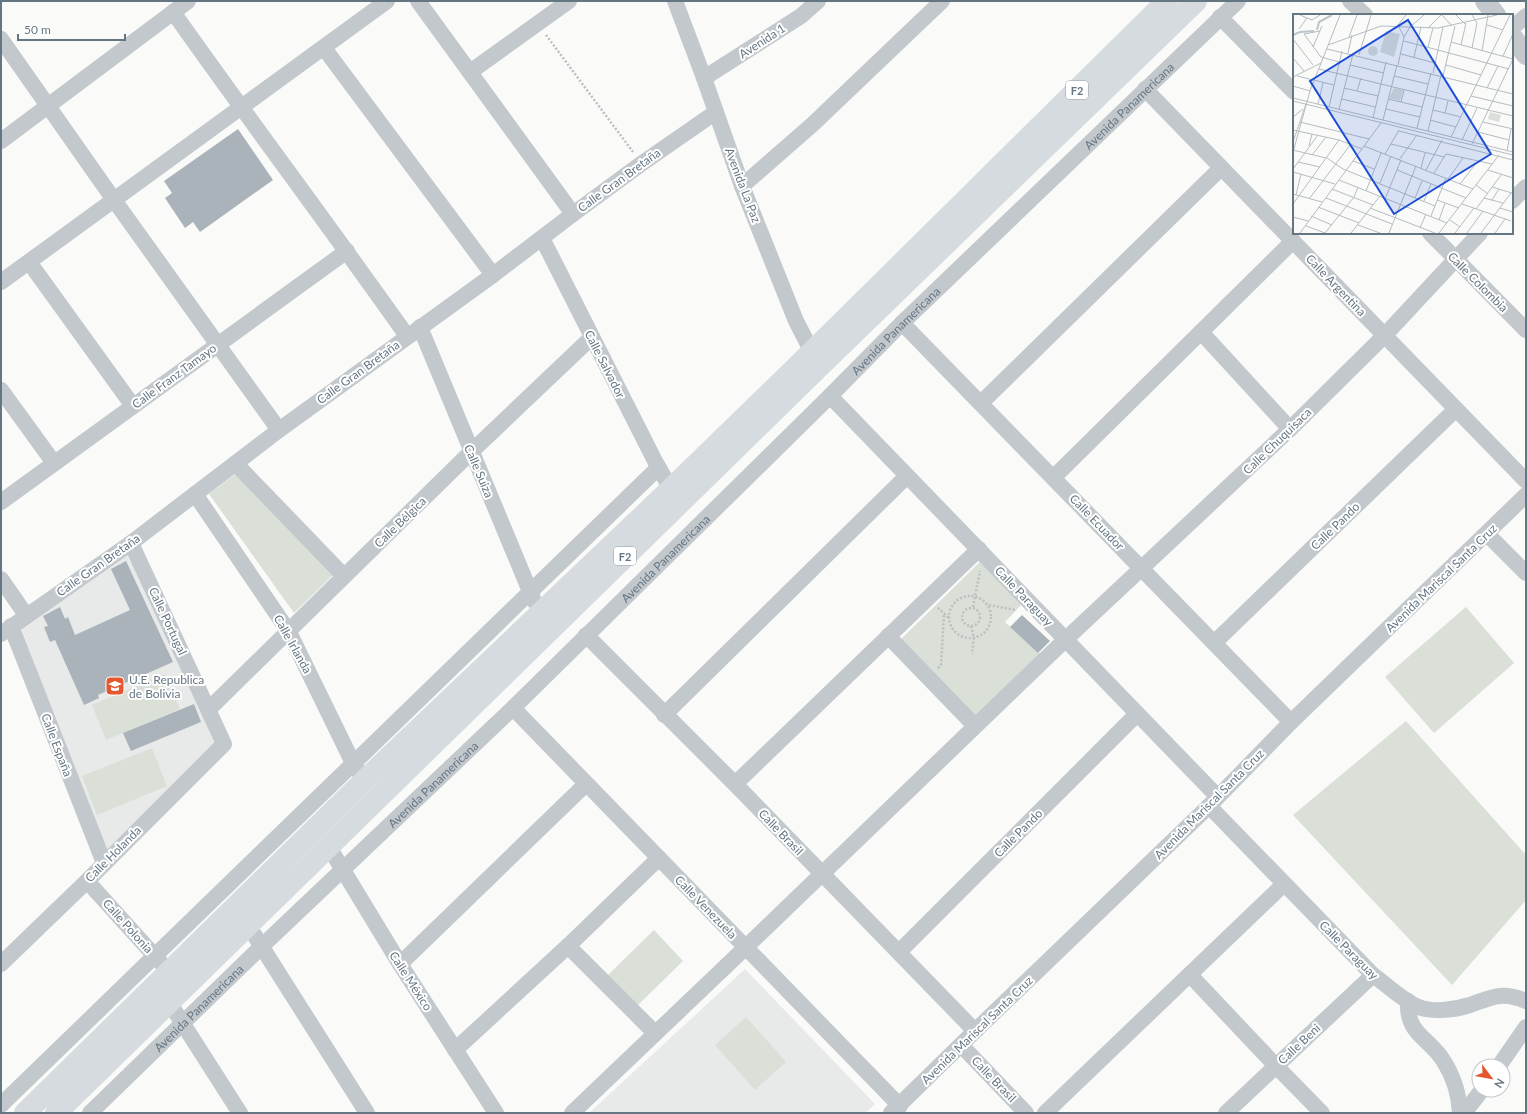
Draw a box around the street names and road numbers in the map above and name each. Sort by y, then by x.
street label: Avenida 1 [736,20,788,62]
street label: Avenida Panamericana [1081,59,1177,152]
road number: F2 [1066,81,1088,99]
street label: Calle Gran Bretaña [575,145,663,215]
street label: Avenida La Paz [722,145,764,225]
street label: Calle Colombia [1445,249,1511,315]
street label: Calle Argentina [1303,251,1369,319]
street label: Avenida Panamericana [848,283,943,378]
street label: Calle Salvador [581,328,629,401]
street label: Calle Gran Bretaña [314,337,402,407]
street label: Calle Franz Tamayo [129,340,219,412]
street label: Calle Chuquisaca [1240,404,1314,478]
street label: Calle Suiza [461,442,497,500]
street label: Calle Ecuador [1067,491,1128,554]
street label: Calle Bélgica [371,493,429,551]
street label: Calle Pando [1307,499,1363,553]
street label: Avenida Panamericana [617,511,713,605]
street label: Avenida Mariscal Santa Cruz [1382,520,1500,635]
street label: Calle Gran Bretaña [53,531,143,599]
road number: F2 [614,547,636,565]
street label: Calle Paraguay [992,563,1057,630]
street label: Calle Portugal [146,585,190,657]
street label: Calle Irlanda [271,612,315,676]
street label: Calle España [38,711,76,779]
street label: Avenida Panamericana [384,738,481,830]
street label: Avenida Mariscal Santa Cruz [1151,746,1267,862]
street label: Calle Brasil [756,806,806,858]
street label: Calle Pando [991,806,1045,860]
street label: Calle Holanda [82,823,144,885]
street label: Calle Venezuela [672,872,740,942]
street label: Calle Polonia [100,896,156,956]
street label: Calle Paraguay [1316,917,1382,983]
street label: Calle México [386,949,436,1014]
street label: Avenida Panamericana [150,961,246,1055]
street label: Avenida Mariscal Santa Cruz [918,972,1036,1087]
street label: Calle Beni [1275,1020,1323,1067]
street label: Calle Brasil [969,1053,1019,1105]

